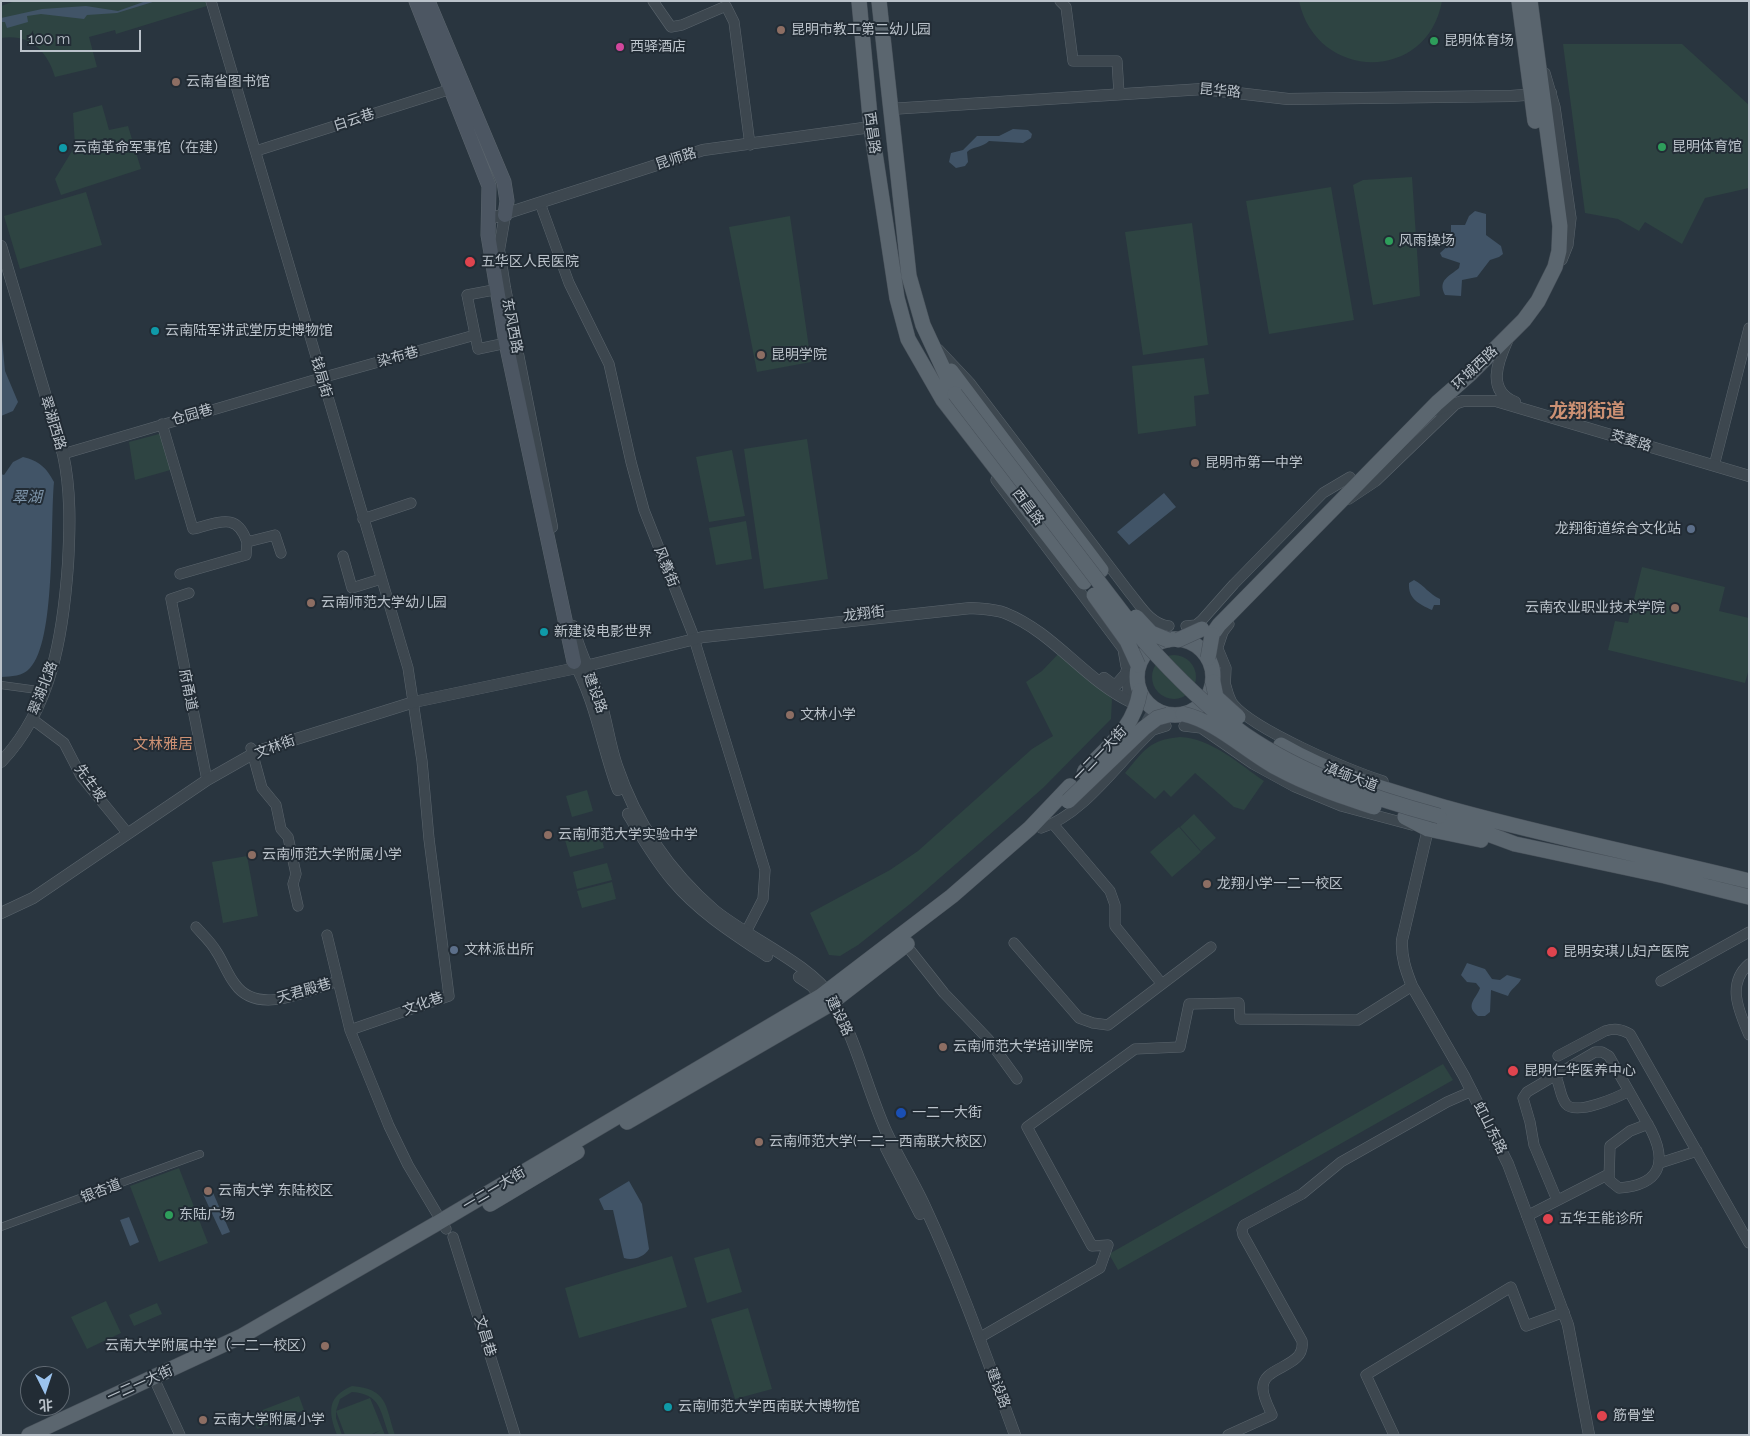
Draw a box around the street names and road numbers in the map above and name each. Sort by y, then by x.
street label: 昆华路 [1198,81,1242,101]
street label: 白云巷 [331,106,377,134]
street label: 西昌路 [861,111,883,155]
street label: 昆师路 [653,145,699,173]
street label: 东风西路 [498,297,526,355]
street label: 染布巷 [376,343,420,371]
street label: 环城西路 [1449,343,1501,393]
street label: 钱局街 [307,354,335,400]
street label: 翠湖西路 [37,394,69,452]
street label: 仓园巷 [169,401,215,429]
street label: 茭菱路 [1608,427,1654,455]
street label: 西昌路 [1009,485,1047,529]
street label: 风翥街 [650,544,682,590]
street label: 龙翔街 [842,603,886,625]
street label: 翠湖北路 [25,659,61,717]
street label: 府甬道 [176,668,200,712]
street label: 建设路 [580,670,610,716]
street label: 一二一大街 [1070,723,1130,785]
street label: 文林街 [252,732,298,762]
street label: 滇缅大道 [1322,759,1380,795]
street label: 先生坡 [71,761,109,805]
street label: 天君殿巷 [275,975,333,1007]
street label: 文化巷 [400,989,446,1019]
street label: 建设路 [822,993,856,1039]
street label: 虹山东路 [1470,1099,1510,1157]
street label: 一二一大街 [460,1164,528,1214]
street label: 银杏道 [78,1176,124,1206]
street label: 文昌巷 [471,1313,499,1359]
street label: 一二一大街 [105,1362,175,1406]
street label: 建设路 [983,1365,1013,1411]

